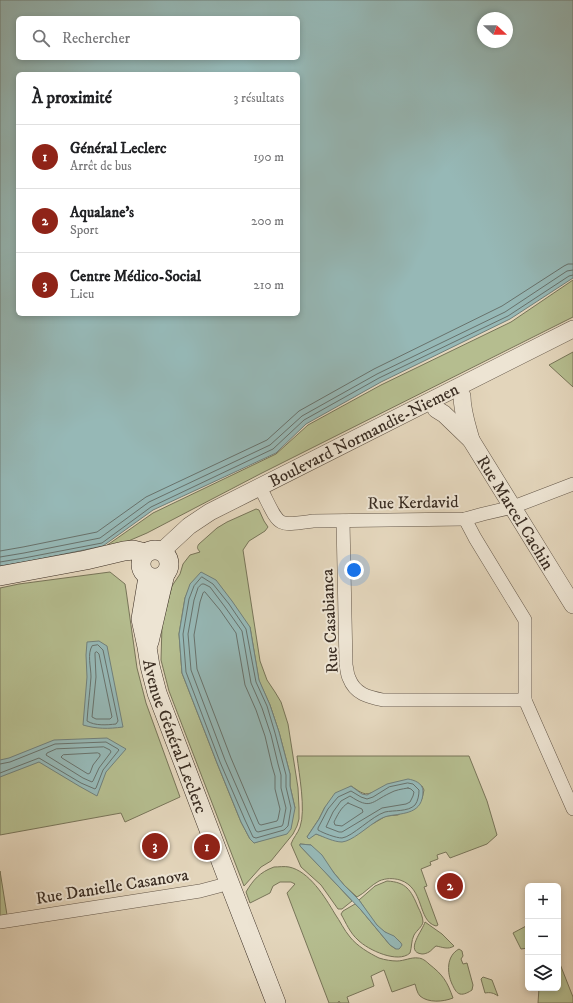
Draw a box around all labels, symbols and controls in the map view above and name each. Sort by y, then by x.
north arrow [477,12,513,48]
search box [16,16,300,60]
icon: search [30,27,52,49]
text: Rechercher [62,29,130,48]
text: À proximité [32,87,112,109]
text: 3 résultats [233,90,284,106]
text: Général Leclerc [70,139,167,158]
text: 1 [43,149,47,165]
text: 190 m [253,149,284,165]
text: Arrêt de bus [70,158,132,174]
text: Aqualane's [70,203,134,222]
text: 2 [42,213,48,229]
text: 200 m [251,213,284,229]
text: Sport [70,222,99,238]
text: Centre Médico-Social [70,267,201,286]
text: 3 [43,277,47,293]
text: 210 m [253,277,284,293]
text: Lieu [70,286,94,302]
street label: Boulevard Normandie-Niemen [265,378,463,493]
street label: Rue Marcel Cachin [471,452,559,574]
street label: Rue Kerdavid [367,491,459,515]
your location [344,560,364,580]
street label: Rue Casabianca [316,567,344,674]
street label: Avenue Général Leclerc [137,658,212,817]
pin: 3 [142,831,168,861]
pin: 1 [194,832,220,862]
street label: Rue Danielle Casanova [34,864,191,910]
pin: 2 [437,871,463,901]
map controls [525,883,561,991]
button: + [525,883,561,919]
button: − [525,919,561,955]
button: layers [525,955,561,991]

